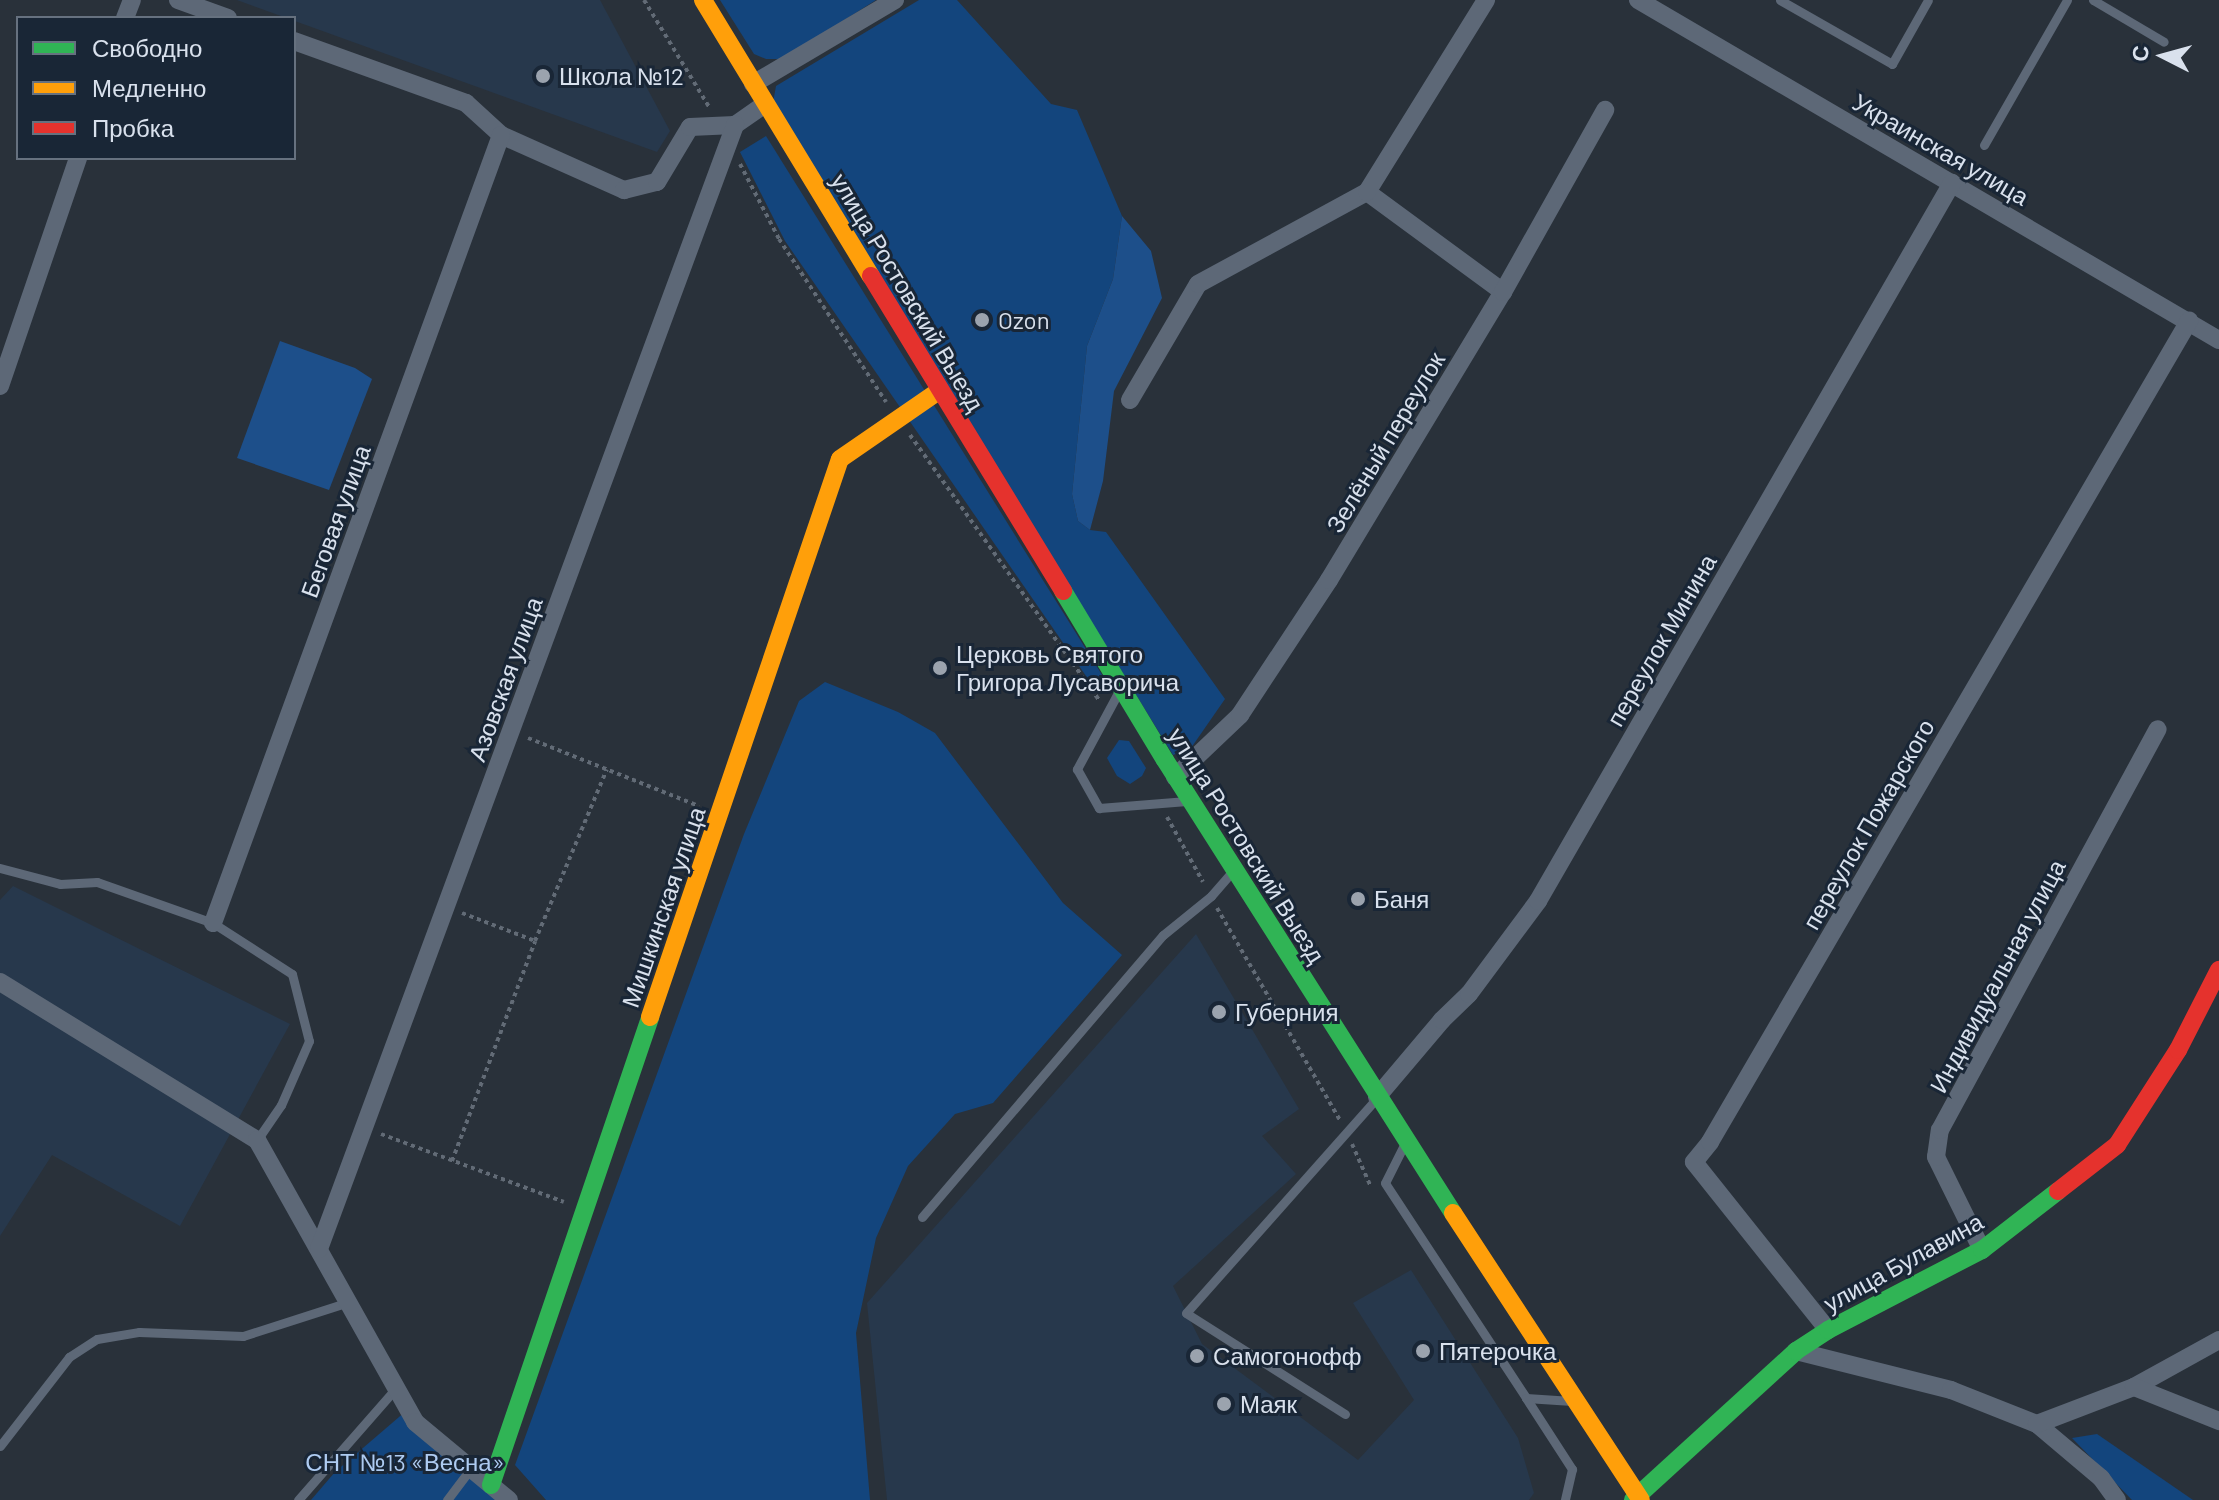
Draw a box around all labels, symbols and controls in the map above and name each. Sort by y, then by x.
legend [16,16,296,160]
north arrow [2123,16,2203,96]
text: Свободно [92,33,202,62]
text: С [2125,44,2153,63]
place label: Школа №12 [559,62,684,90]
marker: Школа №12 [534,67,552,85]
text: Медленно [92,73,206,102]
street label: Украинская улица [1848,87,2034,211]
text: Пробка [92,113,174,142]
street label: улица Ростовский Выезд [826,168,990,416]
place label: Ozon [998,306,1050,334]
marker: Ozon [973,311,991,329]
street label: Зелёный переулок [1320,347,1450,537]
street label: Беговая улица [294,441,376,601]
street label: переулок Минина [1600,549,1722,731]
street label: Азовская улица [462,593,548,765]
place label: Церковь Святого Григора Лусаворича [956,640,1179,696]
marker: Церковь Святого Григора Лусаворича [931,659,949,677]
street label: переулок Пожарского [1796,714,1940,934]
street label: улица Ростовский Выезд [1163,722,1331,968]
street label: Мишкинская улица [615,803,711,1011]
street label: Индивидуальная улица [1923,854,2071,1098]
place label: Баня [1374,885,1429,913]
marker: Баня [1349,890,1367,908]
place label: Губерния [1235,998,1338,1026]
marker: Губерния [1210,1003,1228,1021]
street label: улица Булавина [1818,1206,1988,1318]
place label: Пятерочка [1439,1337,1556,1365]
place label: Самогонофф [1213,1342,1361,1370]
marker: Пятерочка [1414,1342,1432,1360]
marker: Самогонофф [1188,1347,1206,1365]
place label: Маяк [1240,1390,1297,1418]
marker: Маяк [1215,1395,1233,1413]
park label: СНТ №13 «Весна» [305,1448,505,1476]

